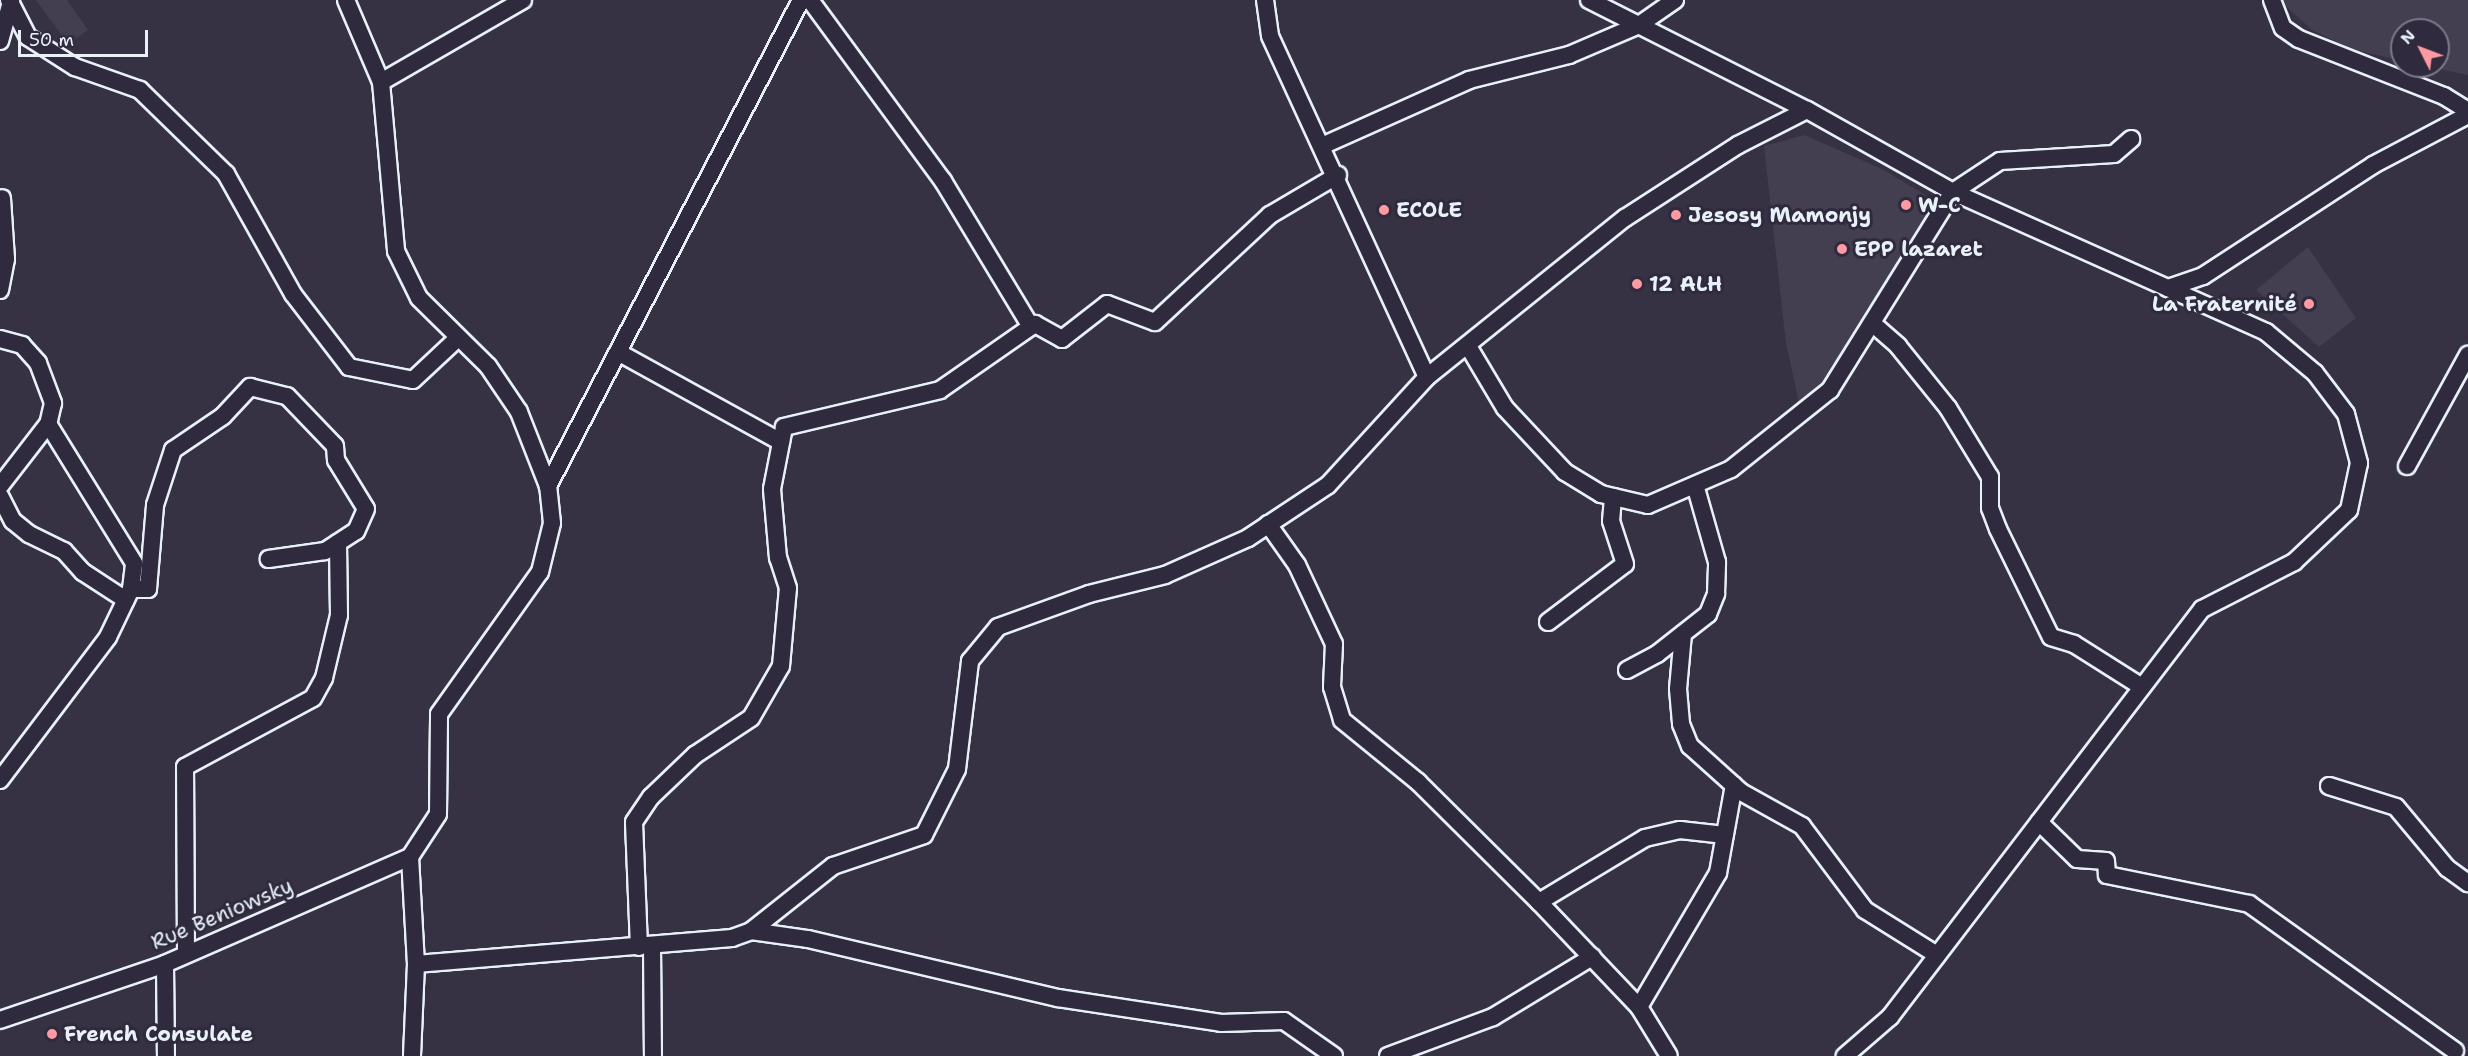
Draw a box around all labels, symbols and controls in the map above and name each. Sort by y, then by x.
scale bar [21,18,152,56]
north arrow [2390,18,2450,78]
text: N [2396,25,2420,49]
text: 50 m [29,28,74,52]
place label: W-C [1918,192,1961,218]
place label: ECOLE [1396,197,1462,223]
marker: W-C [1899,198,1913,212]
place label: Jesosy Mamonjy [1688,202,1871,228]
marker: ECOLE [1377,203,1391,217]
marker: Jesosy Mamonjy [1669,208,1683,222]
place label: EPP lazaret [1854,236,1983,262]
marker: EPP lazaret [1835,242,1849,256]
place label: 12 ALH [1649,271,1722,297]
marker: 12 ALH [1630,277,1644,291]
place label: La Fraternité [2152,291,2297,317]
marker: La Fraternité [2302,297,2316,311]
street label: Rue Beniowsky [147,873,297,955]
place label: French Consulate [64,1021,253,1047]
marker: French Consulate [45,1027,59,1041]

